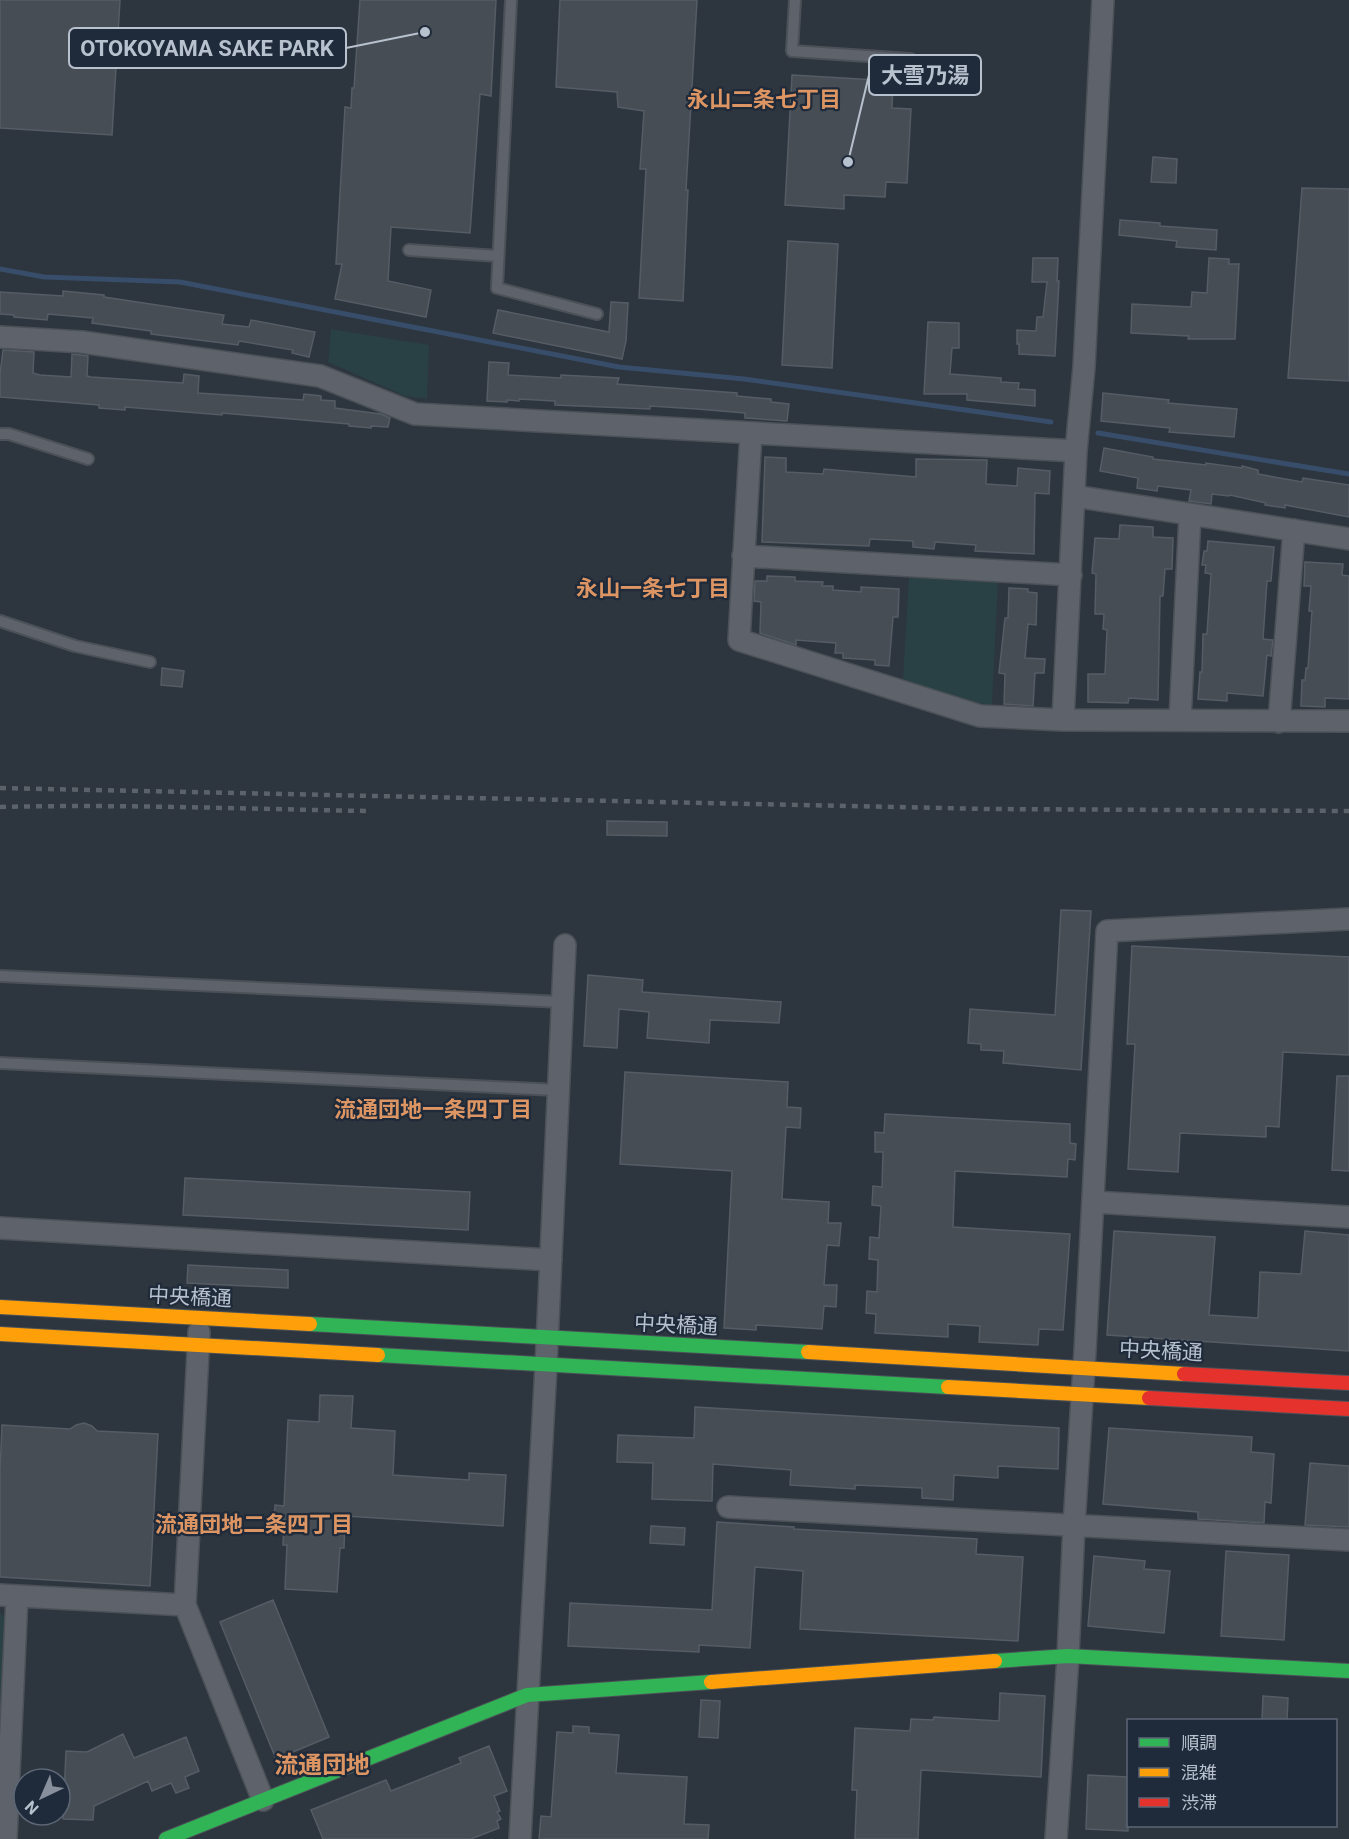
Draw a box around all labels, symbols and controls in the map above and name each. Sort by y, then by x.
callout: OTOKOYAMA SAKE PARK [69,28,346,68]
text: OTOKOYAMA SAKE PARK [80,36,335,61]
callout: 大雪乃湯 [869,55,981,95]
text: 大雪乃湯 [881,63,969,88]
district label: 永山二条七丁目 [687,87,841,112]
district label: 永山一条七丁目 [576,576,730,601]
district label: 流通団地一条四丁目 [334,1097,532,1122]
street label: 中央橋通 [147,1283,233,1311]
street label: 中央橋通 [633,1311,719,1339]
street label: 中央橋通 [1118,1337,1204,1365]
district label: 流通団地二条四丁目 [155,1512,353,1537]
legend [1127,1719,1337,1827]
text: 順調 [1181,1732,1217,1753]
district label: 流通団地 [274,1751,370,1779]
text: 混雑 [1181,1762,1217,1783]
north arrow [12,1767,72,1827]
text: 渋滞 [1181,1792,1217,1813]
text: N [21,1797,43,1818]

